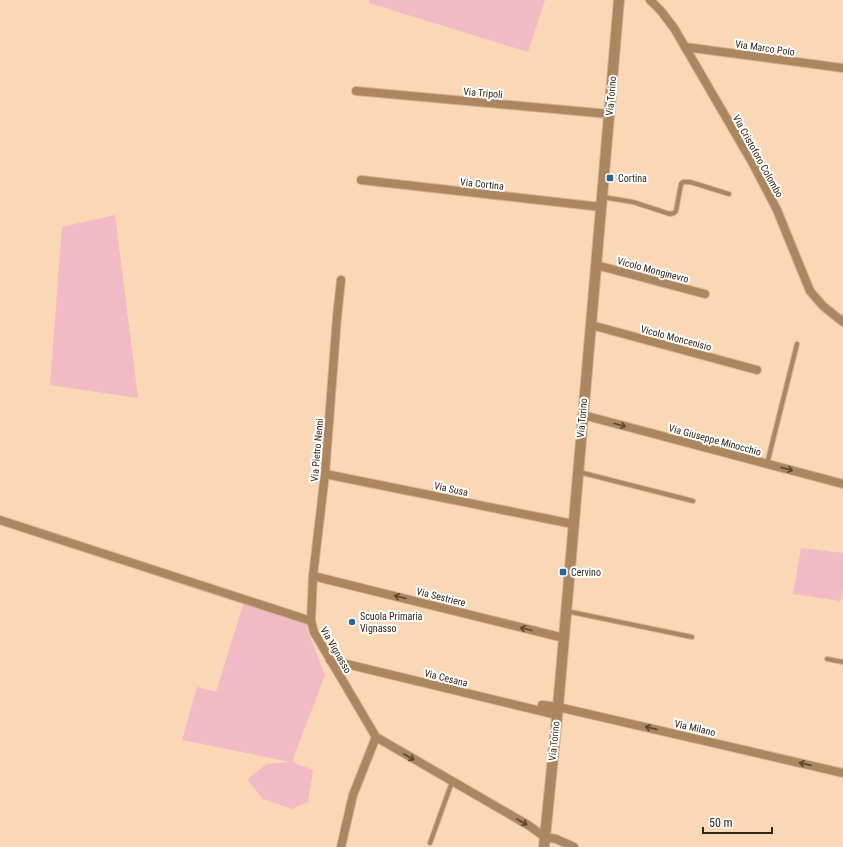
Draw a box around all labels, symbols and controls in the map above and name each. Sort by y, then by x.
street label: Via Marco Polo [735,38,795,58]
street label: Via Torino [604,76,618,116]
street label: Via Tripoli [463,86,503,100]
street label: Via Cristoforo Colombo [731,113,785,199]
marker: Cortina [605,173,615,183]
place label: Cortina [618,173,647,184]
street label: Via Cortina [460,176,505,192]
street label: Vicolo Monginevro [616,255,690,285]
street label: Vicolo Moncenisio [639,323,713,353]
street label: Via Torino [575,398,589,438]
street label: Via Pietro Nenni [309,418,325,482]
one-way arrow [614,422,627,429]
street label: Via Giuseppe Minocchio [668,422,762,458]
one-way arrow [780,466,793,473]
street label: Via Susa [433,480,469,498]
marker: Cervino [558,567,568,577]
place label: Cervino [571,567,601,578]
street label: Via Sestriere [415,586,467,608]
one-way arrow [393,593,406,601]
place label: Scuola Primaria Vignasso [360,611,423,634]
marker: Scuola Primaria Vignasso [347,617,357,627]
one-way arrow [520,624,533,632]
street label: Via Vignasso [318,625,354,675]
street label: Via Cesana [423,667,469,689]
street label: Via Milano [673,718,717,738]
street label: Via Torino [546,721,562,761]
one-way arrow [645,724,658,732]
one-way arrow [403,753,415,761]
one-way arrow [799,759,812,767]
scale bar [703,809,772,835]
text: 50 m [709,816,733,830]
one-way arrow [516,818,528,826]

